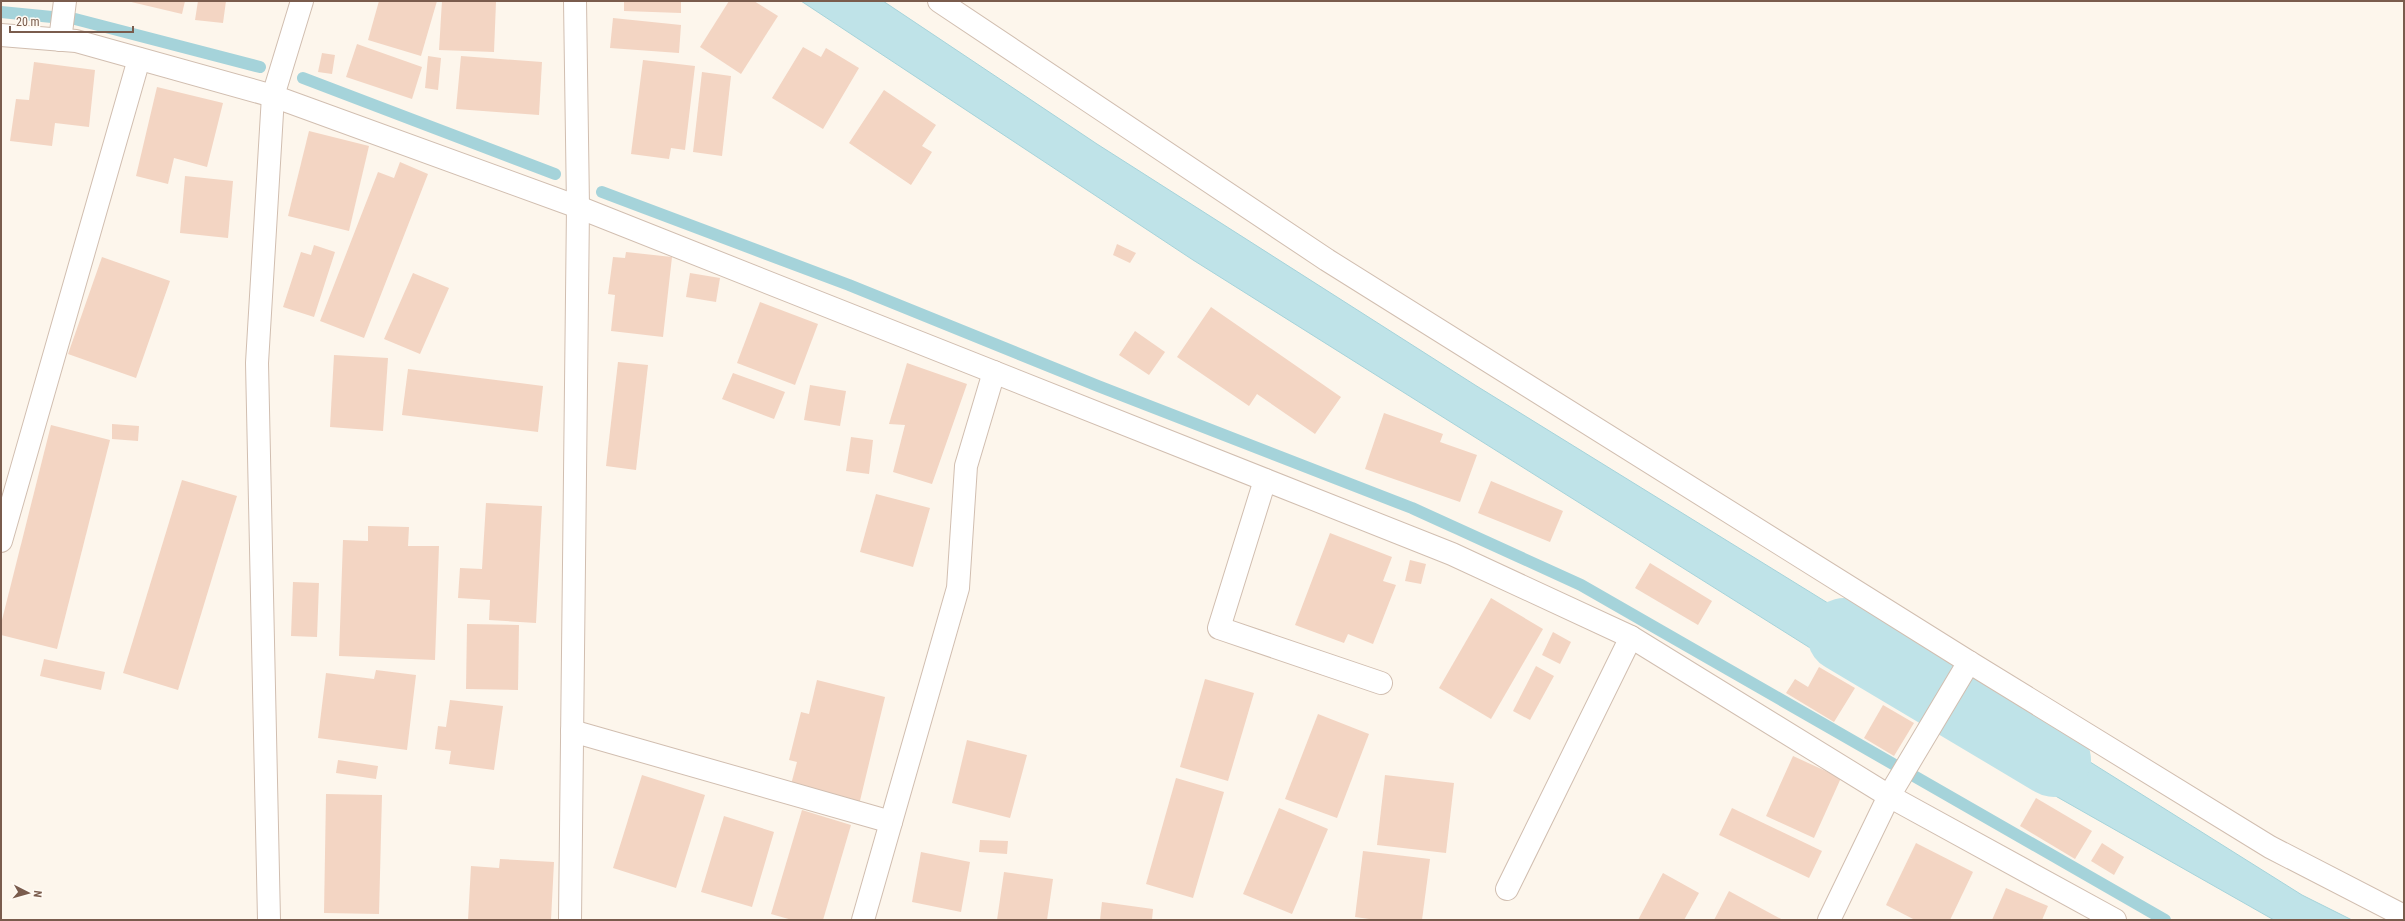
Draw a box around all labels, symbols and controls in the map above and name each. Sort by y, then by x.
scale bar [10,8,133,34]
text: 20 m [16,15,40,29]
north arrow [8,873,48,913]
text: N [31,890,44,898]

